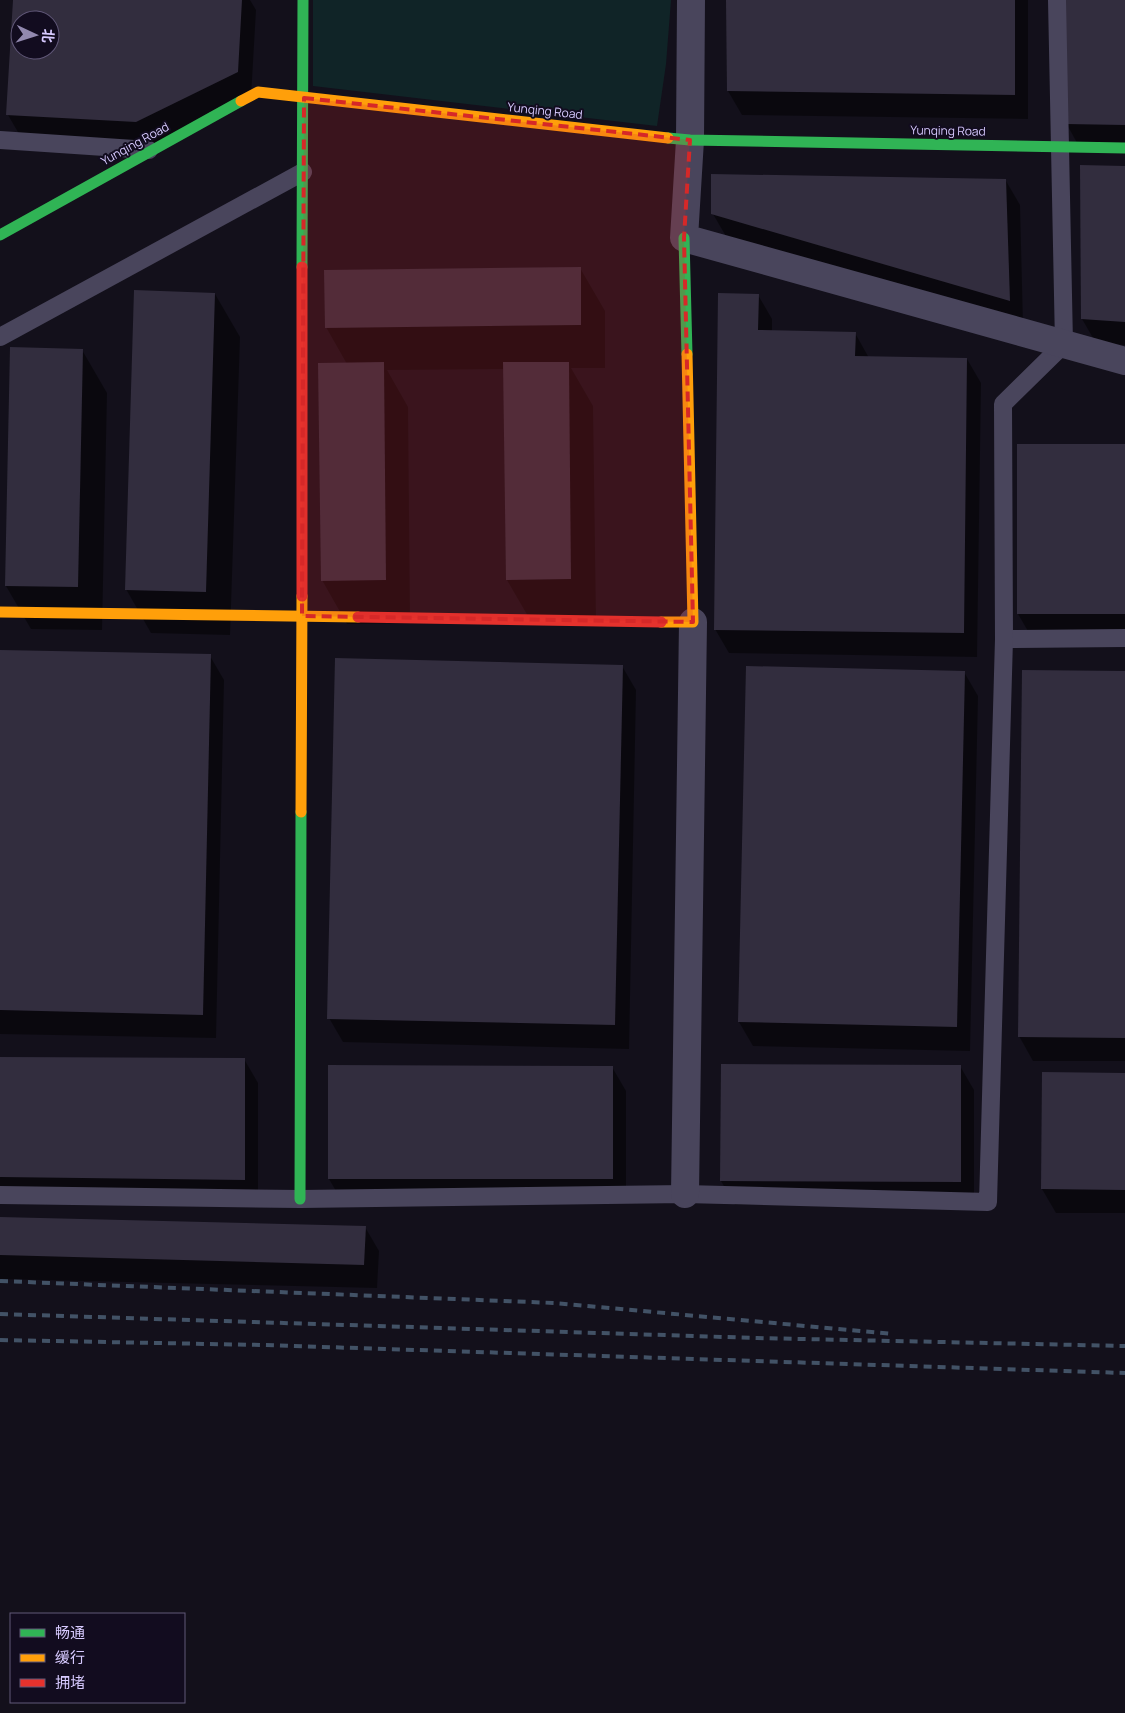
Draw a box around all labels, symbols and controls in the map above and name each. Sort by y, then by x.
north arrow [10,10,60,60]
text: 北 [39,28,58,44]
street label: Yunqing Road [507,98,583,123]
street label: Yunqing Road [98,118,172,169]
street label: Yunqing Road [910,121,986,140]
legend [10,1613,185,1703]
text: 畅通 [55,1622,85,1643]
text: 缓行 [55,1647,85,1668]
text: 拥堵 [55,1672,85,1693]

